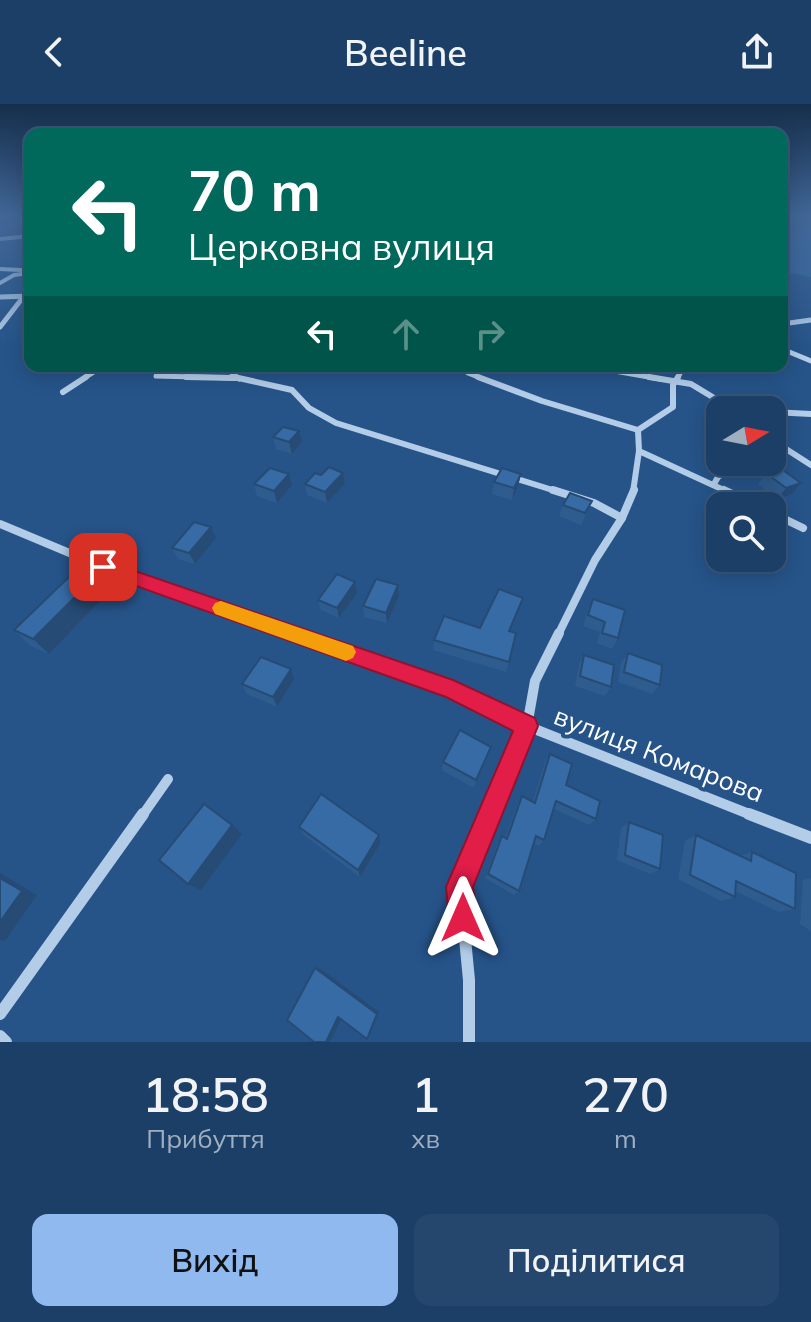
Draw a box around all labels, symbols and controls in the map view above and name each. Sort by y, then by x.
icon: back [32,30,76,74]
text: Beeline [344,30,467,75]
icon: share [735,30,779,74]
text: 70 m [188,155,321,225]
icon: left [56,160,160,264]
text: Церковна вулиця [188,224,495,269]
icon: left [300,312,344,356]
icon: ahead [384,312,428,356]
icon: right [468,312,512,356]
north arrow [706,396,786,476]
map controls [706,396,786,572]
button: search [706,492,786,572]
pin [69,533,137,601]
icon: arrive [81,545,125,589]
street label: вулиця Комарова [549,699,769,809]
position arrow [421,876,505,960]
text: 18:58 [142,1064,269,1124]
text: 1 [411,1064,440,1124]
text: 270 [582,1064,669,1124]
text: Прибуття [146,1122,265,1155]
text: хв [411,1122,440,1155]
text: m [614,1122,637,1155]
button: Вихід [32,1214,398,1306]
button: Поділитися [414,1214,779,1306]

